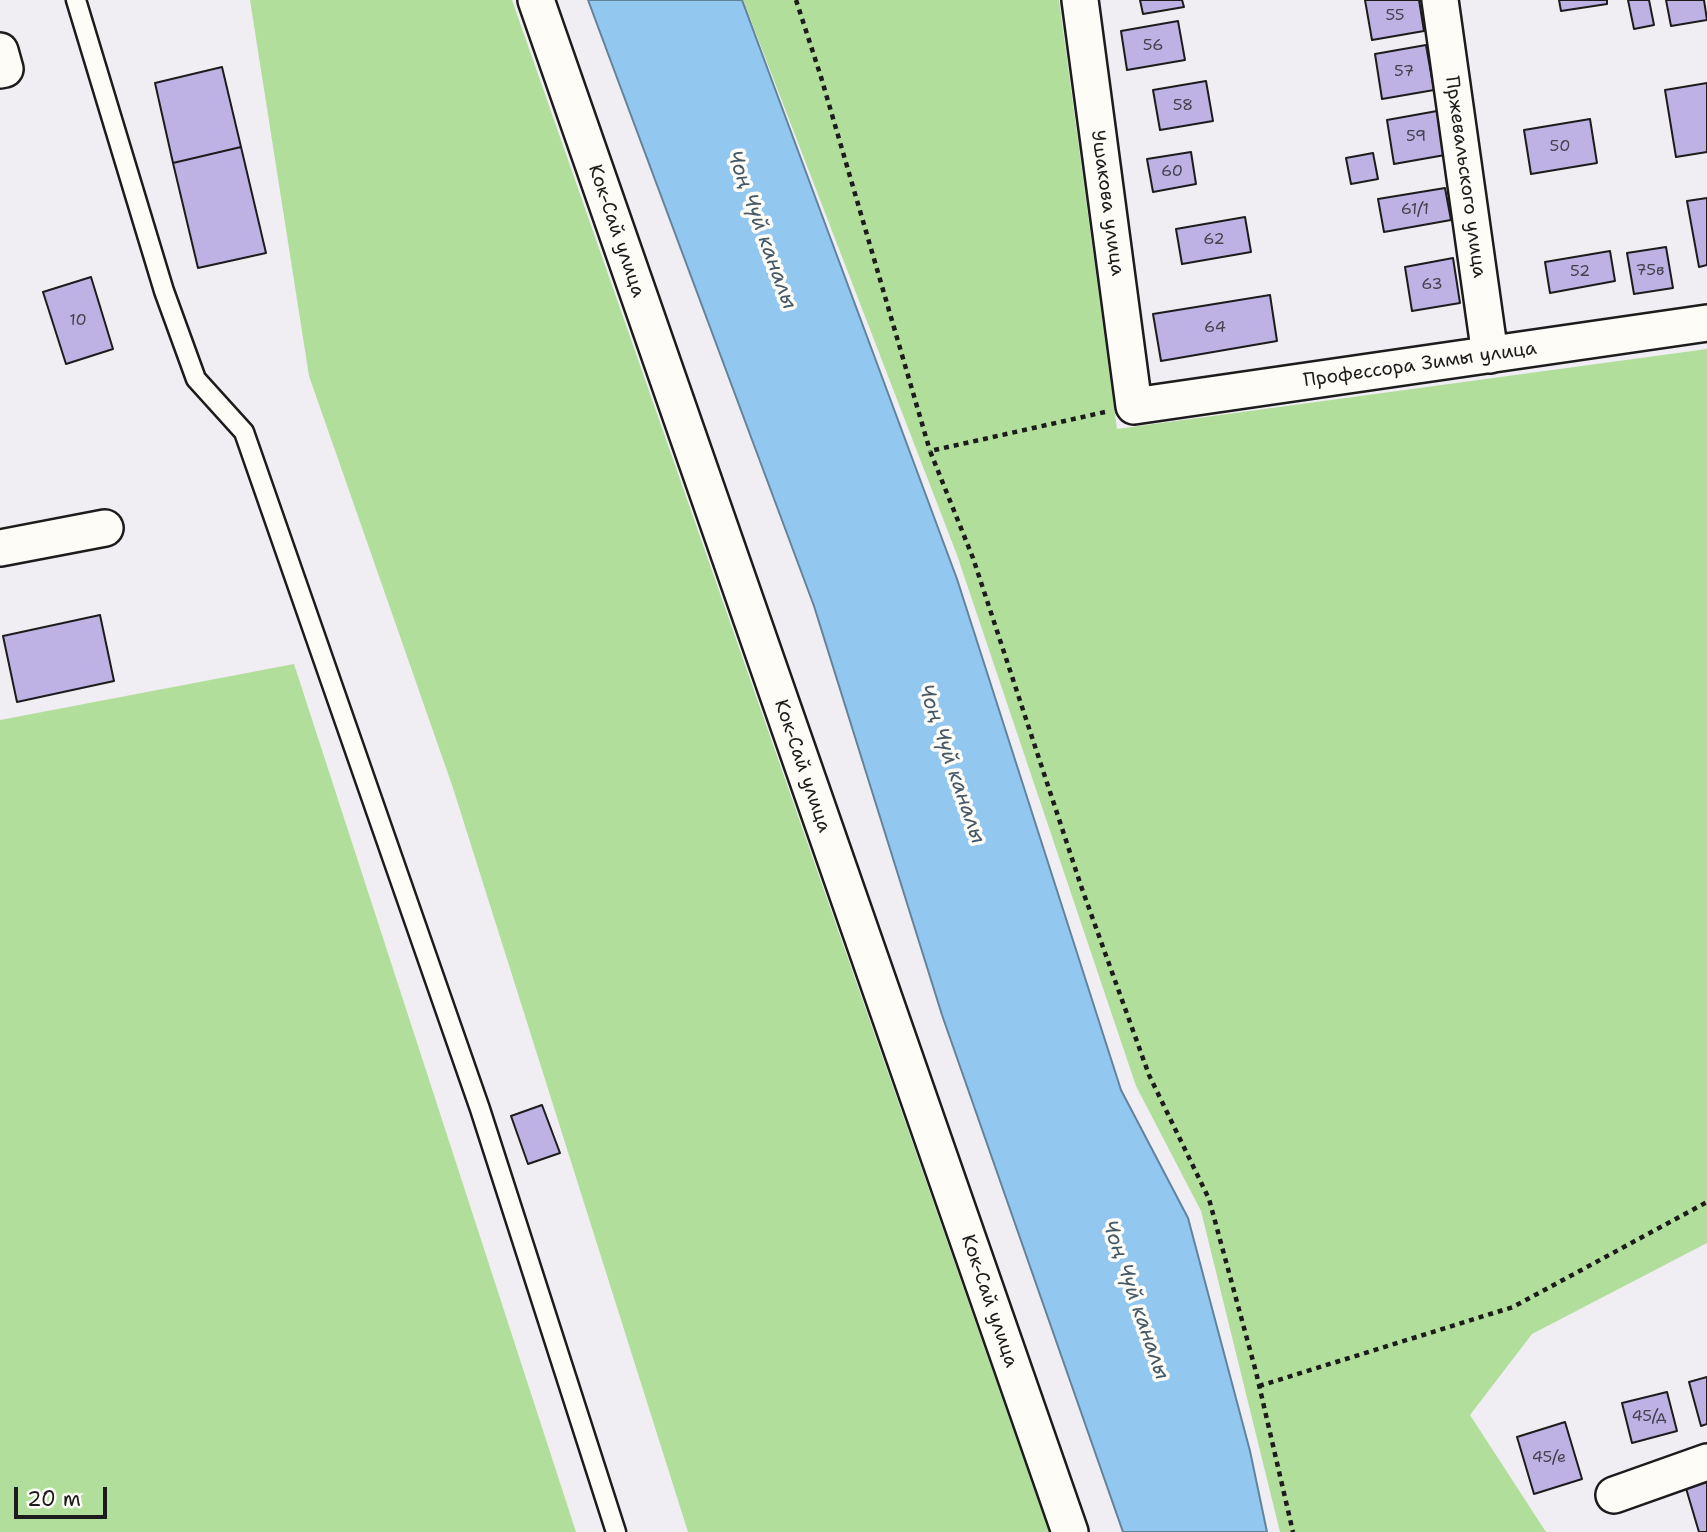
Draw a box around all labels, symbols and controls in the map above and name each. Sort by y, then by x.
house number: 55 [1385,6,1405,26]
house number: 56 [1143,36,1163,56]
house number: 57 [1394,62,1414,82]
street label: Пржевальского улица [1440,75,1490,279]
house number: 58 [1173,96,1193,116]
house number: 59 [1406,127,1426,147]
street label: Ушакова улица [1085,129,1129,277]
house number: 50 [1550,137,1570,157]
water label: Чоң Чүй каналы [721,147,801,313]
street label: Кок-Сай улица [583,162,649,300]
house number: 60 [1161,162,1183,182]
house number: 61/1 [1401,200,1429,220]
house number: 62 [1203,230,1225,250]
house number: 75в [1636,261,1664,281]
house number: 52 [1570,262,1590,282]
house number: 63 [1421,275,1443,295]
house number: 10 [69,311,87,331]
house number: 64 [1204,318,1226,338]
street label: Профессора Зимы улица [1302,337,1538,393]
water label: Чоң Чүй каналы [912,681,990,847]
street label: Кок-Сай улица [769,697,835,835]
water label: Чоң Чүй каналы [1096,1217,1174,1383]
street label: Кок-Сай улица [956,1232,1022,1370]
house number: 45/д [1631,1407,1667,1427]
house number: 45/е [1532,1448,1566,1468]
scale bar [18,1472,110,1516]
text: 20 m [27,1485,81,1513]

